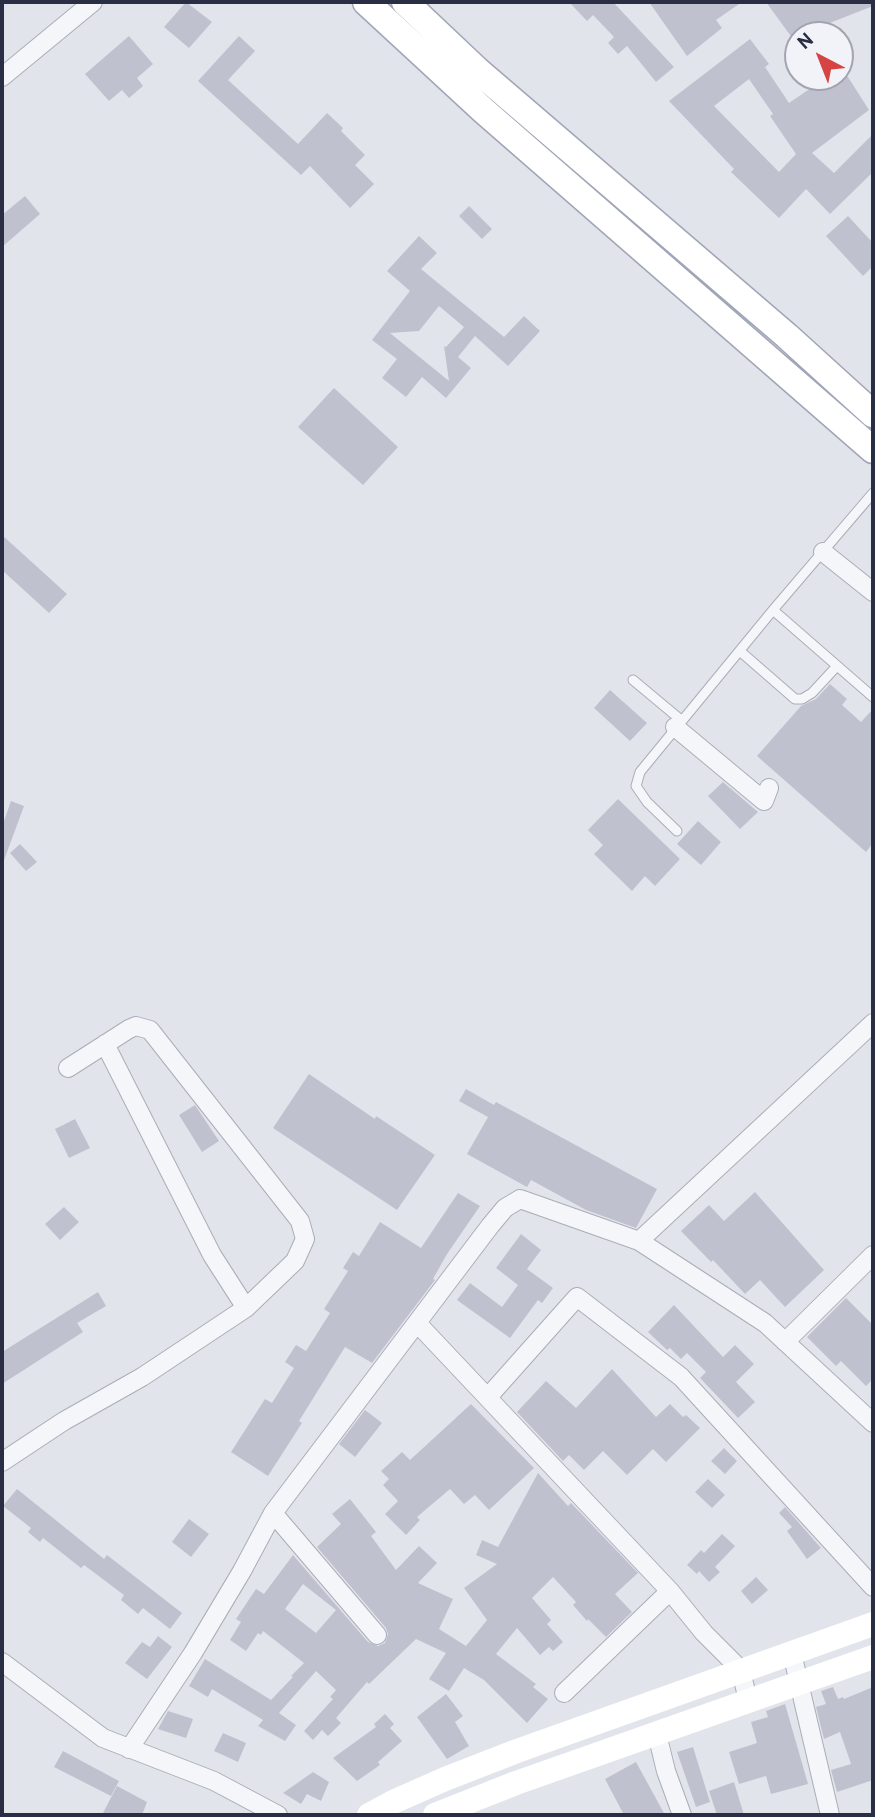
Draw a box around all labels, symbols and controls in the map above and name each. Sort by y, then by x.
north arrow [784,21,854,91]
text: N [793,28,819,55]

